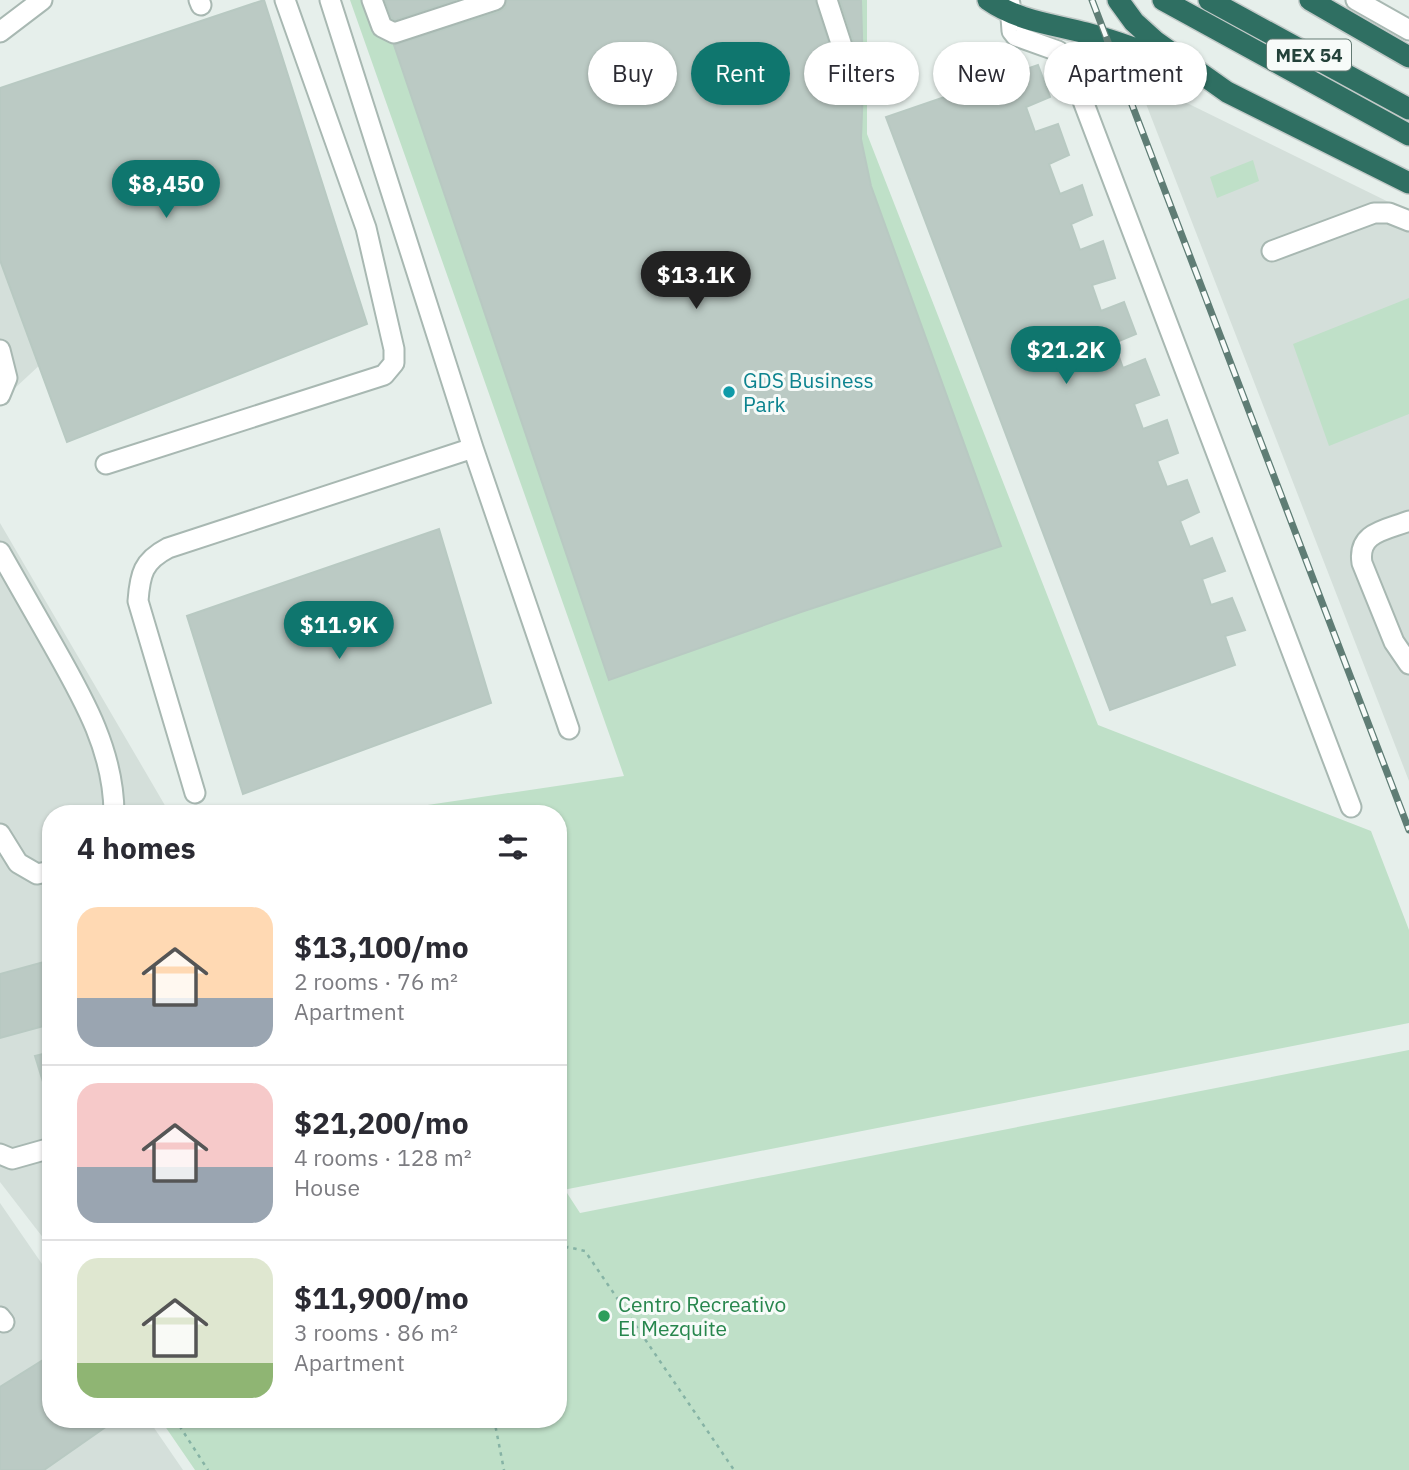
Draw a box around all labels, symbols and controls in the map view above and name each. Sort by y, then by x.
road number: MEX 54 [1267,40,1351,70]
chip: Buy [588,42,677,105]
chip: Rent [691,42,790,105]
chip: Filters [804,42,919,105]
chip: New [933,42,1030,105]
chip: Apartment [1044,42,1207,105]
pin: $8,450 [109,160,223,220]
text: $8,450 [128,168,204,198]
pin: $13.1K [639,252,753,311]
text: $13.1K [657,259,735,289]
pin: $21.2K [1009,326,1123,386]
text: $21.2K [1027,334,1105,364]
place label: GDS Business Park [743,366,874,418]
marker: GDS Business Park [721,384,737,400]
pin: $11.9K [282,602,396,661]
text: $11.9K [300,609,378,639]
text: 4 homes [77,828,196,867]
icon: filters [494,828,532,866]
text: $13,100/mo [294,927,469,966]
icon: home [133,935,217,1019]
text: 2 rooms · 76 m² [294,966,458,996]
text: Apartment [294,996,405,1026]
text: $21,200/mo [294,1103,469,1142]
icon: home [133,1111,217,1195]
text: 4 rooms · 128 m² [294,1142,472,1172]
text: House [294,1172,360,1202]
text: $11,900/mo [294,1278,469,1317]
icon: home [133,1286,217,1370]
place label: Centro Recreativo El Mezquite [618,1290,786,1342]
marker: Centro Recreativo El Mezquite [596,1308,612,1324]
text: 3 rooms · 86 m² [294,1317,458,1347]
text: Apartment [294,1347,405,1377]

